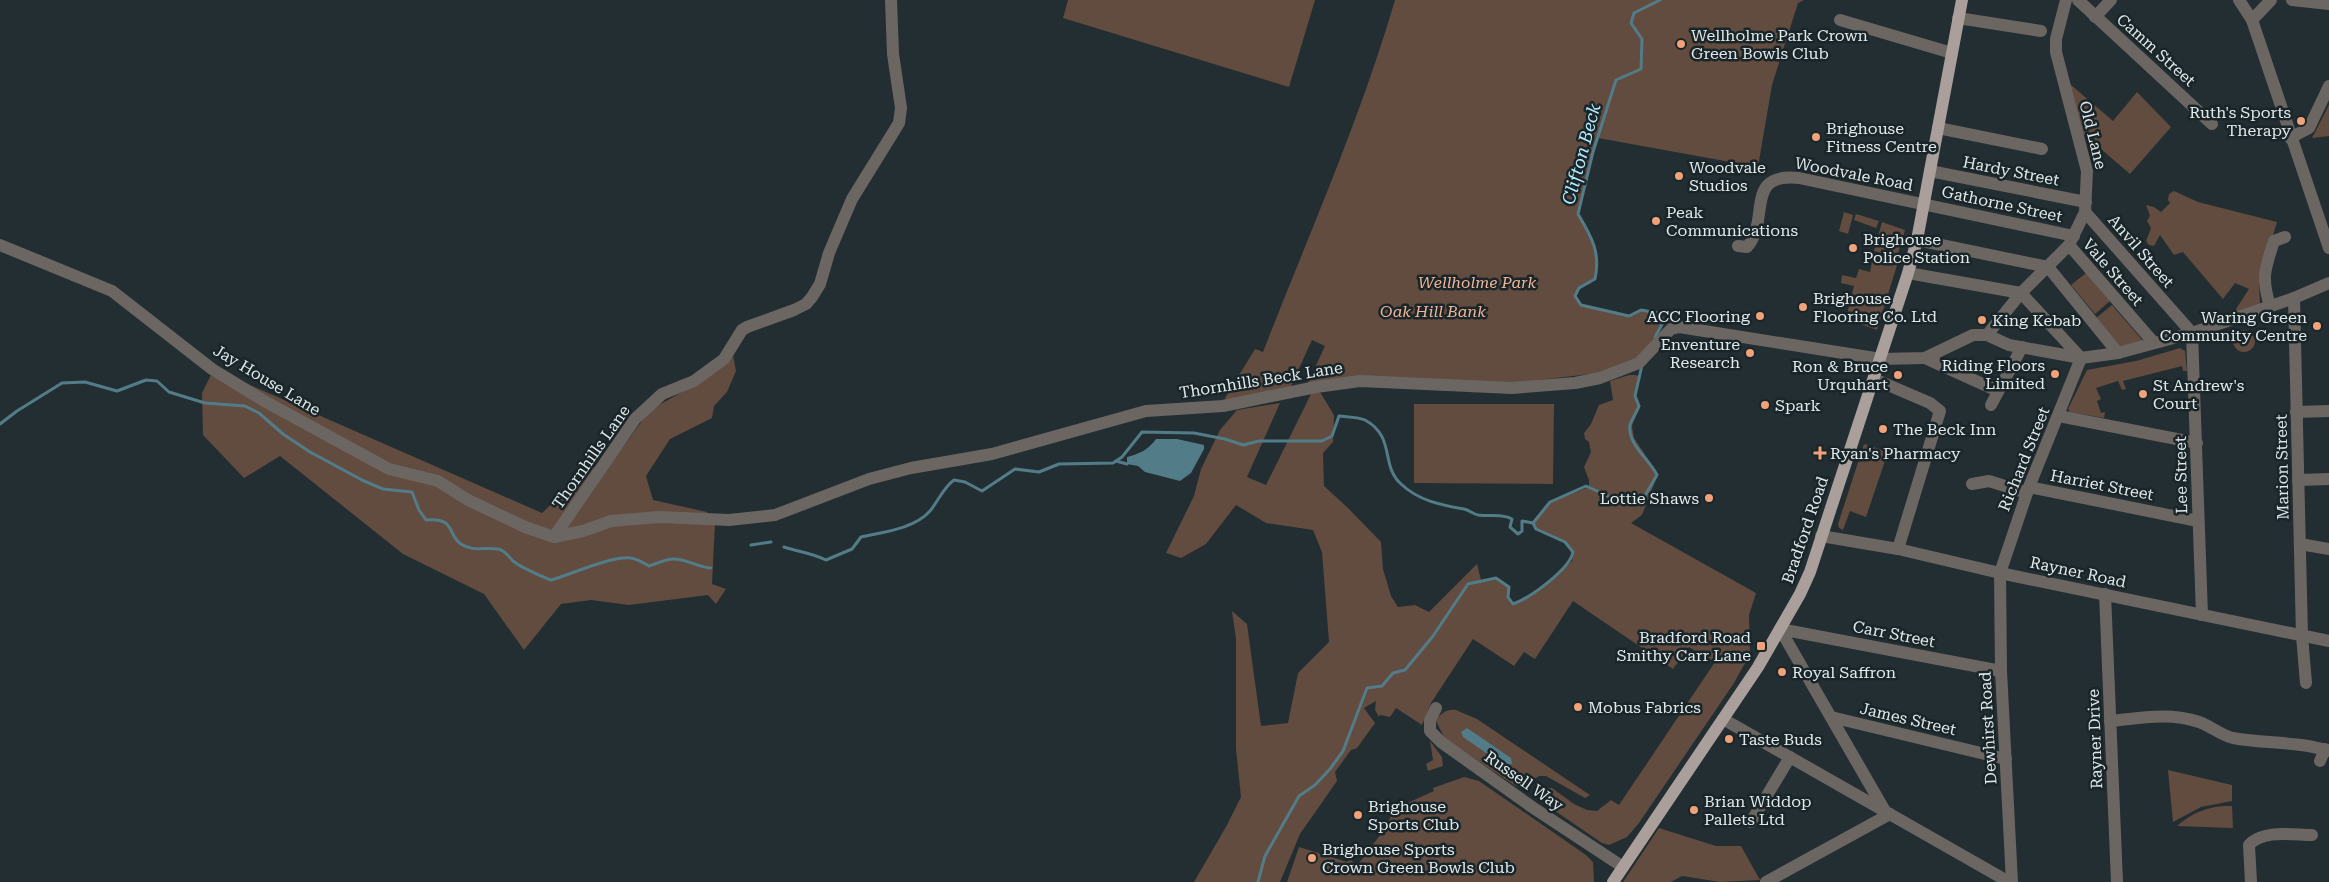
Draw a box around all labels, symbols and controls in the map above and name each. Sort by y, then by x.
street label: Camm Street [2113,10,2199,90]
place label: Wellholme Park Crown Green Bowls Club [1691,26,1868,63]
marker: Wellholme Park Crown Green Bowls Club [1675,38,1687,50]
street label: Old Lane [2075,99,2111,171]
water label: Clifton Beck [1557,101,1605,207]
place label: Ruth's Sports Therapy [2189,103,2292,140]
marker: Ruth's Sports Therapy [2295,115,2307,127]
place label: Brighouse Fitness Centre [1826,119,1937,156]
marker: Brighouse Fitness Centre [1810,131,1822,143]
street label: Hardy Street [1961,152,2061,190]
street label: Woodvale Road [1793,153,1915,195]
place label: Woodvale Studios [1689,158,1766,195]
marker: Woodvale Studios [1673,170,1685,182]
street label: Gathorne Street [1940,182,2064,226]
place label: Peak Communications [1666,203,1798,240]
street label: Anvil Street [2104,211,2178,291]
marker: Peak Communications [1650,215,1662,227]
place label: Brighouse Police Station [1863,230,1970,267]
street label: Vale Street [2079,235,2147,309]
marker: Brighouse Police Station [1847,242,1859,254]
park label: Wellholme Park [1418,273,1536,292]
place label: Brighouse Flooring Co. Ltd [1813,289,1937,326]
marker: Brighouse Flooring Co. Ltd [1797,301,1809,313]
park label: Oak Hill Bank [1380,302,1486,321]
place label: ACC Flooring [1647,307,1751,326]
place label: Waring Green Community Centre [2160,308,2307,345]
marker: ACC Flooring [1754,310,1766,322]
place label: King Kebab [1992,311,2081,330]
marker: King Kebab [1976,314,1988,326]
marker: Waring Green Community Centre [2311,320,2323,332]
place label: Enventure Research [1660,335,1740,372]
street label: Jay House Lane [210,341,324,420]
marker: Enventure Research [1744,347,1756,359]
place label: Riding Floors Limited [1942,356,2045,393]
place label: Ron & Bruce Urquhart [1792,357,1888,394]
street label: Thornhills Beck Lane [1178,358,1344,402]
marker: Riding Floors Limited [2049,368,2061,380]
marker: Ron & Bruce Urquhart [1892,369,1904,381]
place label: St Andrew's Court [2153,376,2245,413]
marker: St Andrew's Court [2137,388,2149,400]
place label: Spark [1775,396,1821,415]
marker: Spark [1759,399,1771,411]
street label: Thornhills Lane [548,401,634,513]
street label: Richard Street [1994,404,2054,514]
street label: Marion Street [2272,414,2292,520]
place label: The Beck Inn [1893,420,1996,439]
marker: The Beck Inn [1877,423,1889,435]
street label: Lee Street [2171,436,2191,514]
place label: Ryan's Pharmacy [1830,444,1961,463]
marker: Ryan's Pharmacy [1814,447,1826,459]
street label: Harriet Street [2049,466,2155,504]
street label: Bradford Road [1778,474,1832,586]
place label: Lottie Shaws [1600,489,1699,508]
marker: Lottie Shaws [1703,492,1715,504]
street label: Rayner Road [2028,553,2128,591]
street label: Carr Street [1851,617,1937,651]
place label: Bradford Road Smithy Carr Lane [1617,628,1751,665]
marker: Bradford Road Smithy Carr Lane [1755,640,1767,652]
place label: Royal Saffron [1792,663,1896,682]
marker: Royal Saffron [1776,666,1788,678]
street label: Dewhirst Road [1976,671,2000,785]
street label: Rayner Drive [2084,688,2106,789]
place label: Mobus Fabrics [1588,698,1701,717]
street label: James Street [1858,699,1958,739]
marker: Mobus Fabrics [1572,701,1584,713]
place label: Taste Buds [1739,730,1822,749]
marker: Taste Buds [1723,733,1735,745]
street label: Russell Way [1481,747,1567,815]
place label: Brian Widdop Pallets Ltd [1704,792,1812,829]
place label: Brighouse Sports Club [1368,797,1459,834]
marker: Brian Widdop Pallets Ltd [1688,804,1700,816]
marker: Brighouse Sports Club [1352,809,1364,821]
place label: Brighouse Sports Crown Green Bowls Club [1322,840,1515,877]
marker: Brighouse Sports Crown Green Bowls Club [1306,852,1318,864]

